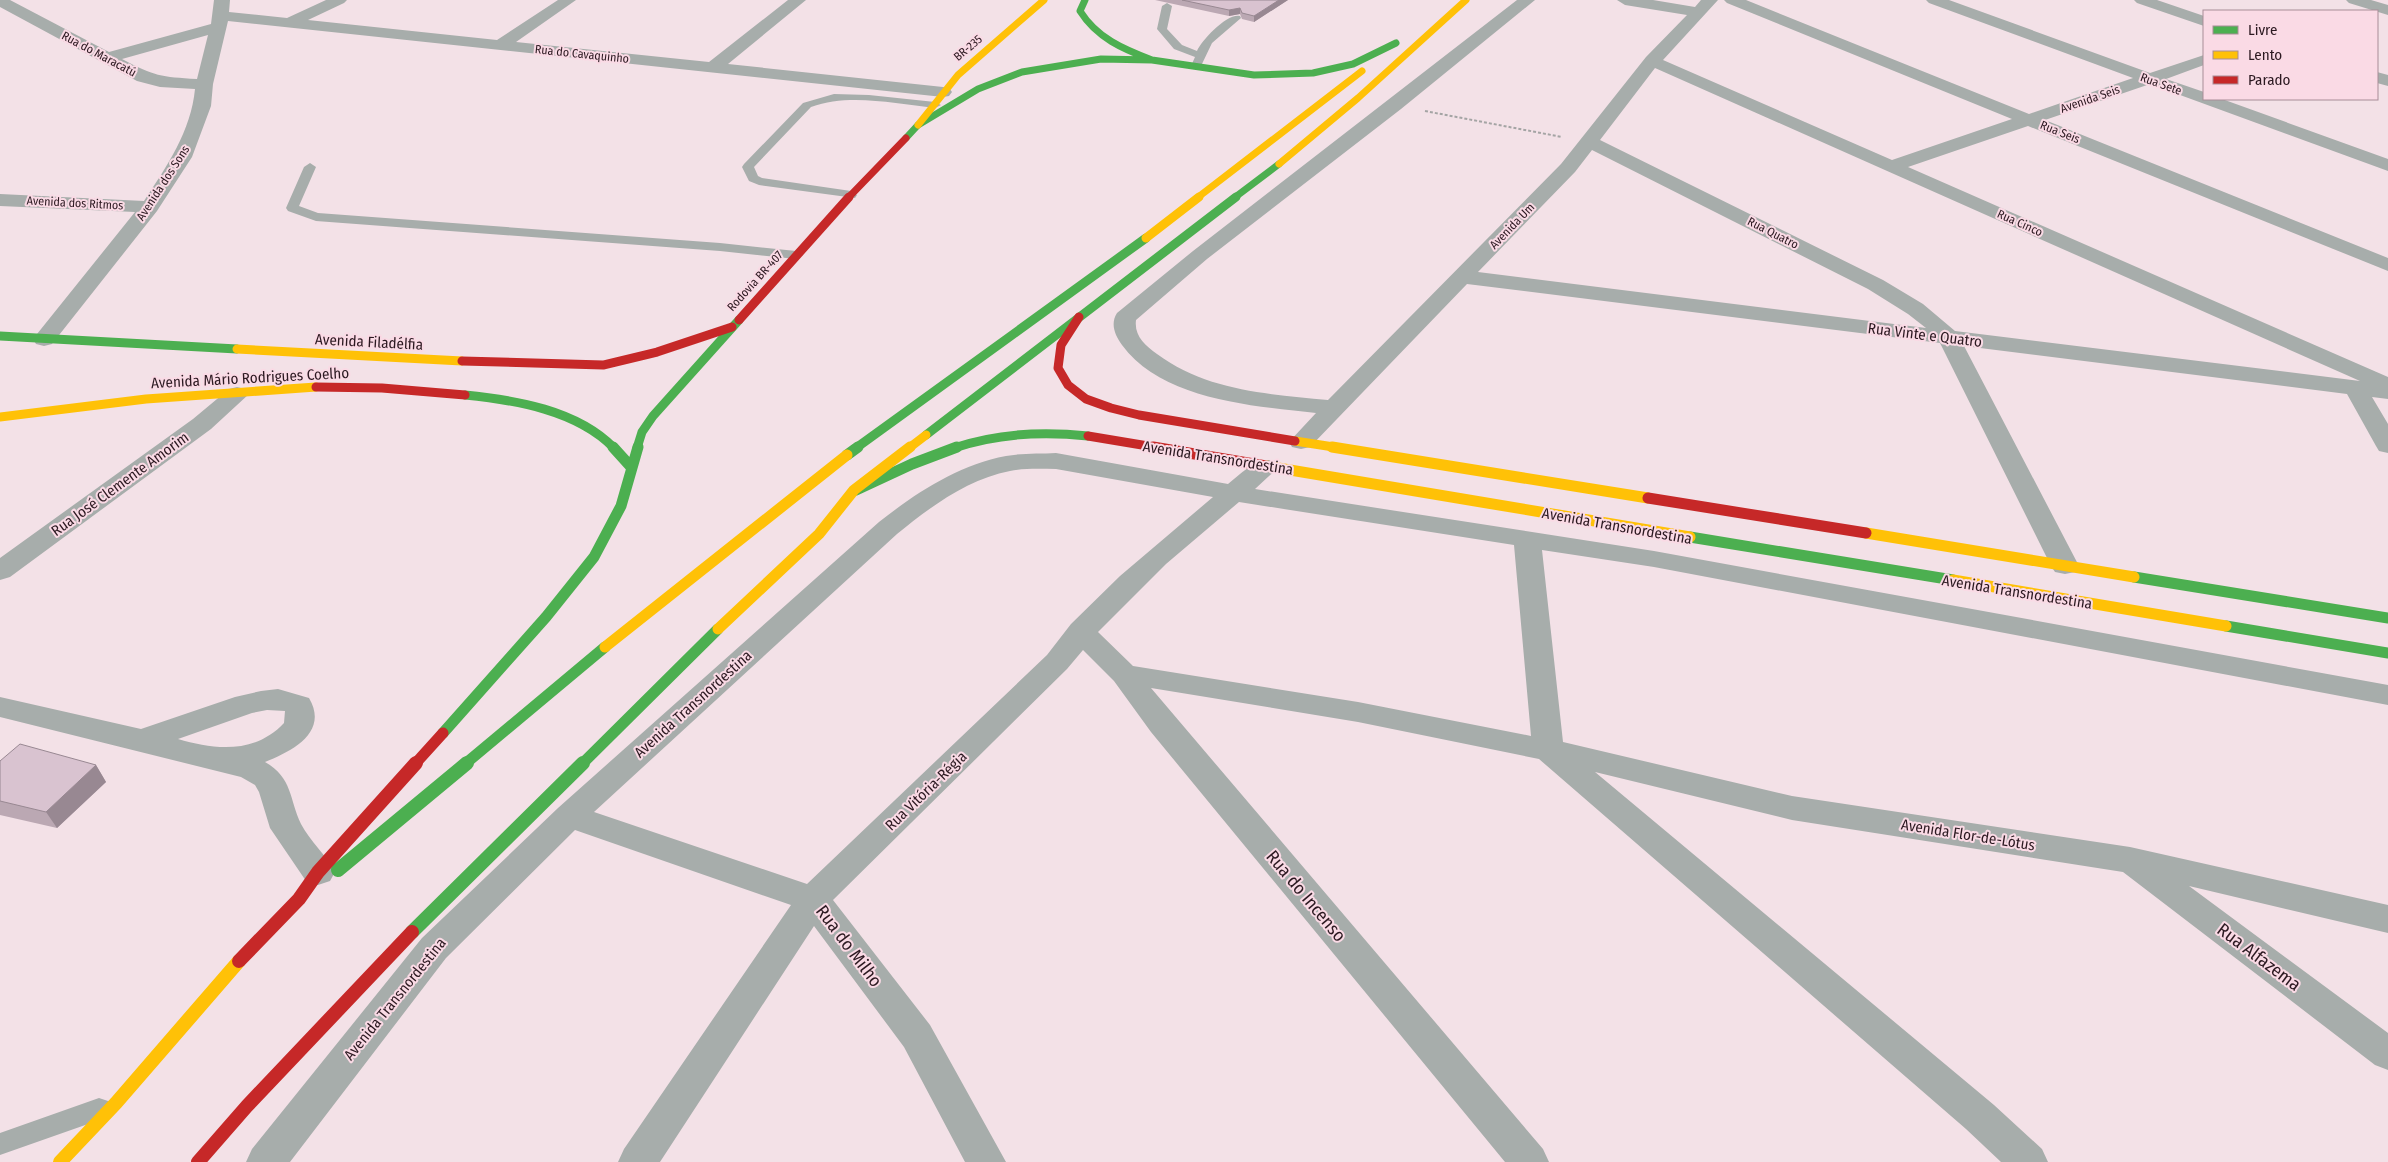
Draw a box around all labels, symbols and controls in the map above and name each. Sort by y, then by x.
legend [2203,10,2378,100]
text: Livre [2248,21,2277,39]
street label: Rua do Maracatú [59,29,139,79]
street label: BR-235 [951,32,985,64]
street label: Rua do Cavaquinho [534,42,630,66]
text: Lento [2248,46,2282,64]
street label: Rua Sete [2138,70,2184,98]
text: Parado [2248,71,2291,89]
street label: Avenida Seis [2058,82,2122,116]
street label: Rua Seis [2038,118,2082,146]
street label: Avenida dos Sons [134,143,192,223]
street label: Avenida dos Ritmos [26,193,124,213]
street label: Avenida Um [1487,200,1537,252]
street label: Rua Cinco [1995,207,2045,239]
street label: Rua Quatro [1745,214,1801,252]
street label: Rodovia BR-407 [724,248,786,314]
street label: Rua Vinte e Quatro [1867,319,1983,351]
street label: Avenida Filadélfia [314,330,424,354]
street label: Avenida Mário Rodrigues Coelho [151,364,350,392]
street label: Rua José Clemente Amorim [48,428,192,540]
street label: Avenida Transnordestina [1142,437,1294,479]
street label: Avenida Transnordestina [1541,504,1693,548]
street label: Avenida Transnordestina [1941,571,2093,613]
street label: Avenida Transnordestina [631,647,755,761]
street label: Rua Vitória-Régia [882,748,970,834]
street label: Avenida Flor-de-Lótus [1900,816,2036,854]
street label: Rua do Incenso [1261,846,1351,946]
street label: Rua do Milho [811,901,887,991]
street label: Rua Alfazema [2213,918,2305,996]
street label: Avenida Transnordestina [340,934,450,1064]

